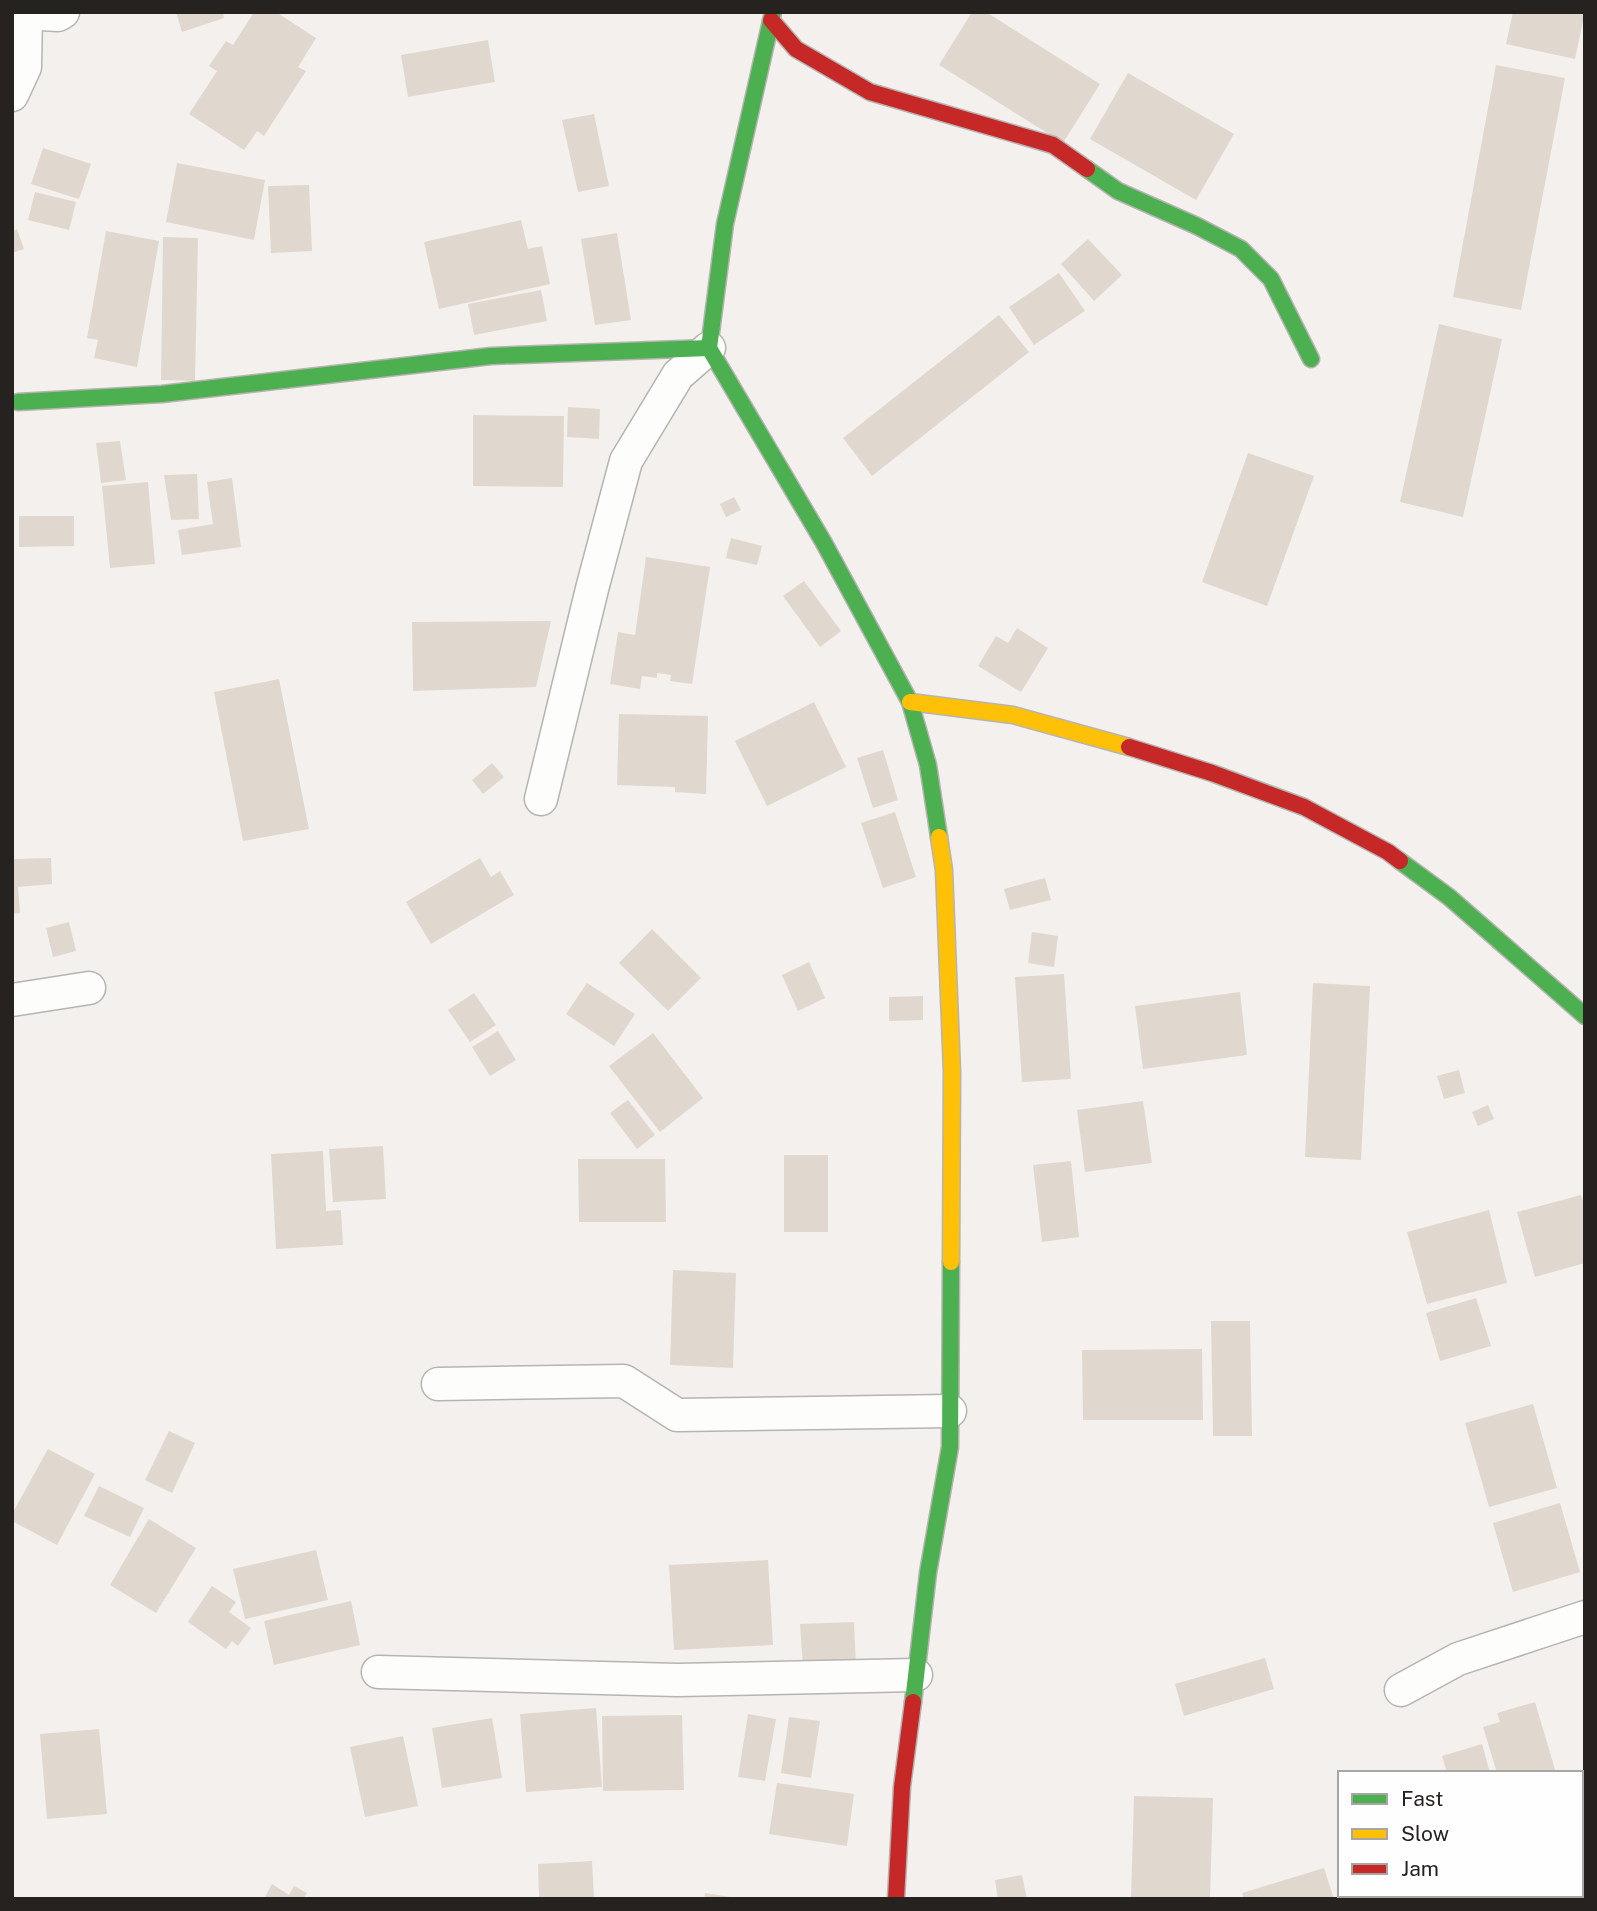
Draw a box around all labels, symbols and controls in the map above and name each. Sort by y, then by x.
legend [1338,1771,1583,1897]
text: Fast [1401,1786,1443,1811]
text: Slow [1401,1821,1449,1846]
text: Jam [1401,1856,1439,1881]

